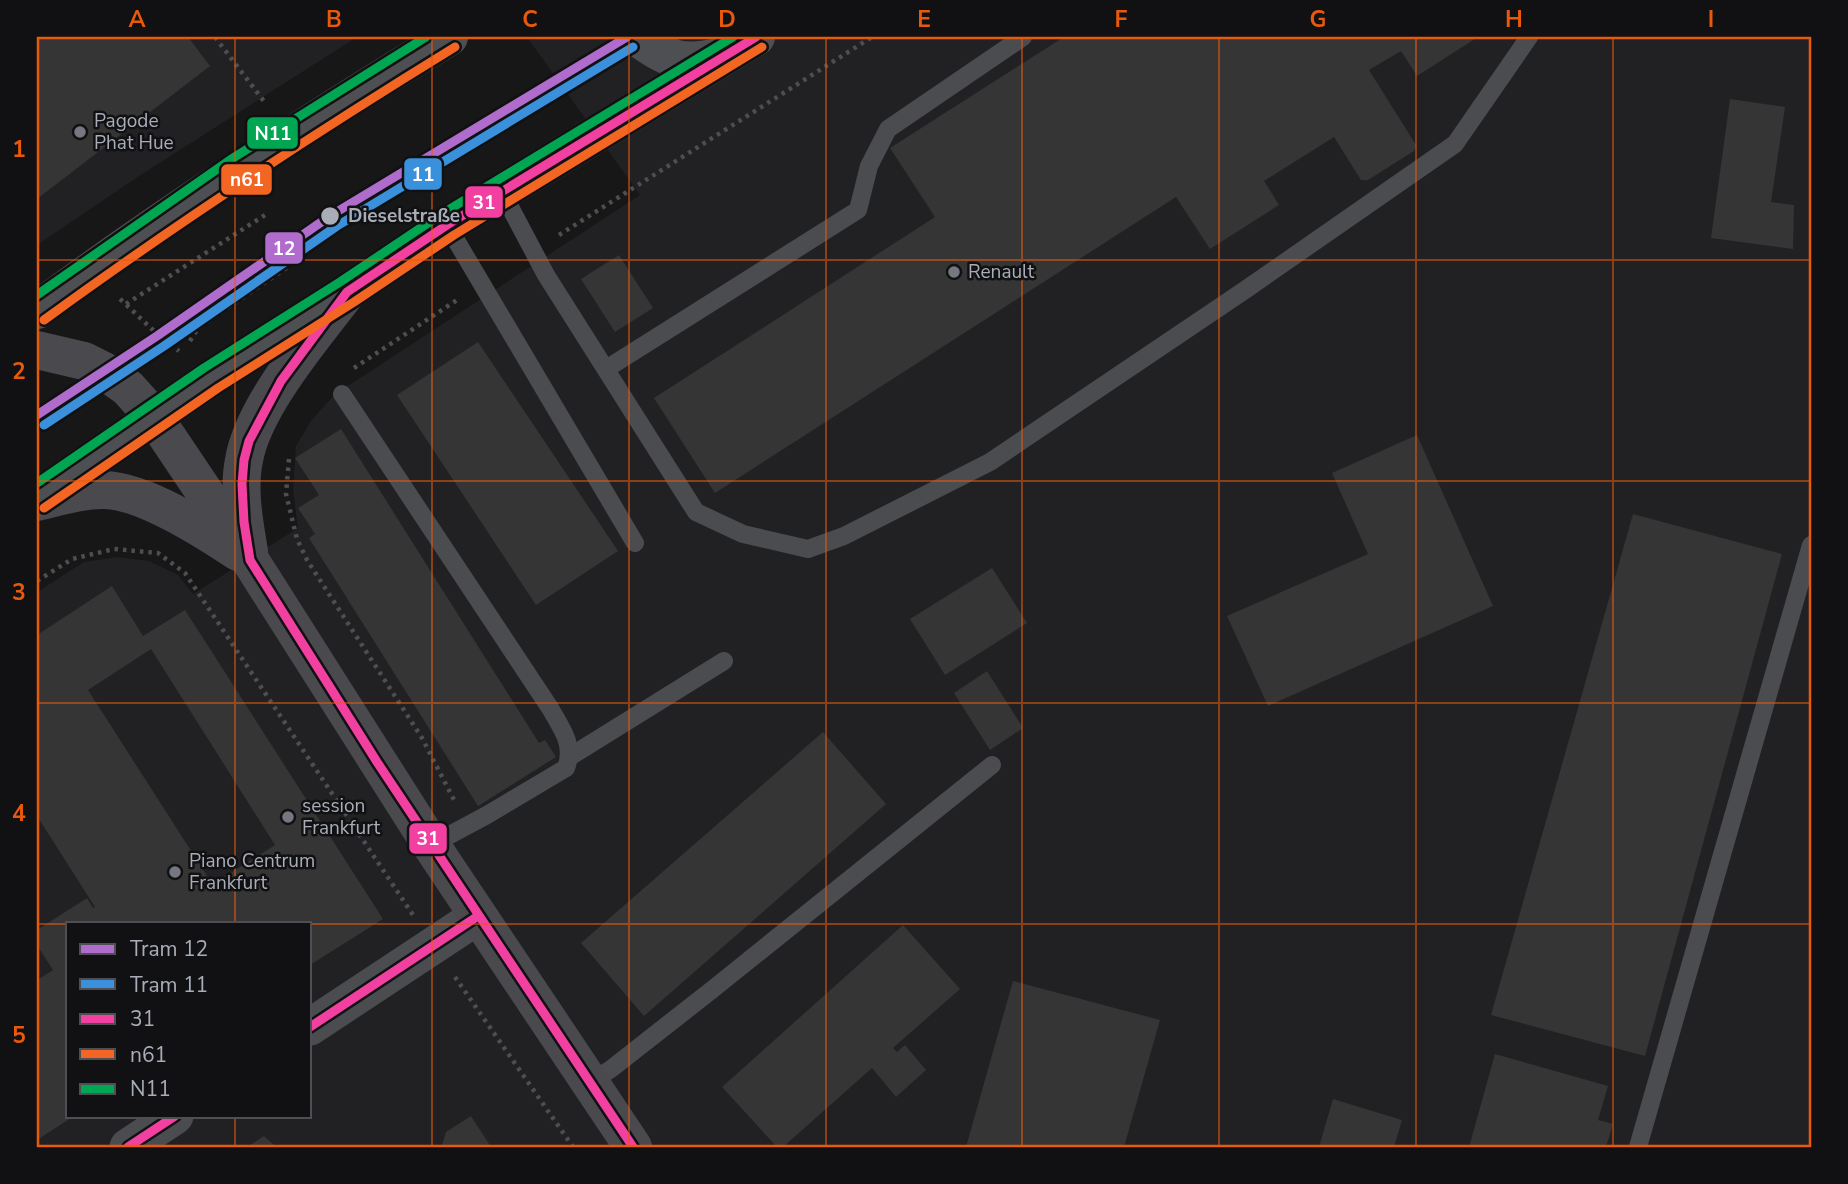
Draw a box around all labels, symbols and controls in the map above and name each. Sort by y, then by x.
text: A [128,4,146,35]
text: B [326,4,342,35]
text: C [522,4,538,35]
text: D [718,4,736,35]
text: E [917,4,931,35]
text: F [1115,4,1128,35]
text: G [1310,4,1326,35]
text: H [1505,4,1523,35]
text: I [1708,4,1714,35]
place label: Pagode Phat Hue [94,108,174,156]
line badge: N11 [246,116,299,150]
text: N11 [254,121,292,147]
marker: Pagode Phat Hue [72,124,88,140]
text: 1 [12,134,26,165]
line badge: 11 [403,157,443,191]
text: 11 [412,162,434,188]
line badge: n61 [220,163,273,196]
text: n61 [230,167,264,193]
line badge: 31 [464,185,504,219]
text: 31 [473,190,495,216]
place label: Dieselstraße [348,203,460,229]
marker: Dieselstraße [319,205,341,227]
line badge: 12 [264,231,304,265]
text: 12 [273,236,295,262]
place label: Renault [968,259,1035,285]
marker: Renault [946,264,962,280]
text: 2 [12,356,26,387]
text: 3 [12,577,26,608]
place label: session Frankfurt [302,793,381,841]
text: 4 [12,798,26,829]
marker: session Frankfurt [280,809,296,825]
line badge: 31 [408,822,448,855]
text: 31 [417,826,439,852]
place label: Piano Centrum Frankfurt [189,848,315,896]
marker: Piano Centrum Frankfurt [167,864,183,880]
legend [66,922,312,1118]
text: Tram 12 [130,935,208,963]
text: Tram 11 [130,971,208,999]
text: 31 [130,1005,155,1033]
text: 5 [12,1020,26,1051]
text: n61 [130,1041,167,1069]
text: N11 [130,1075,171,1103]

